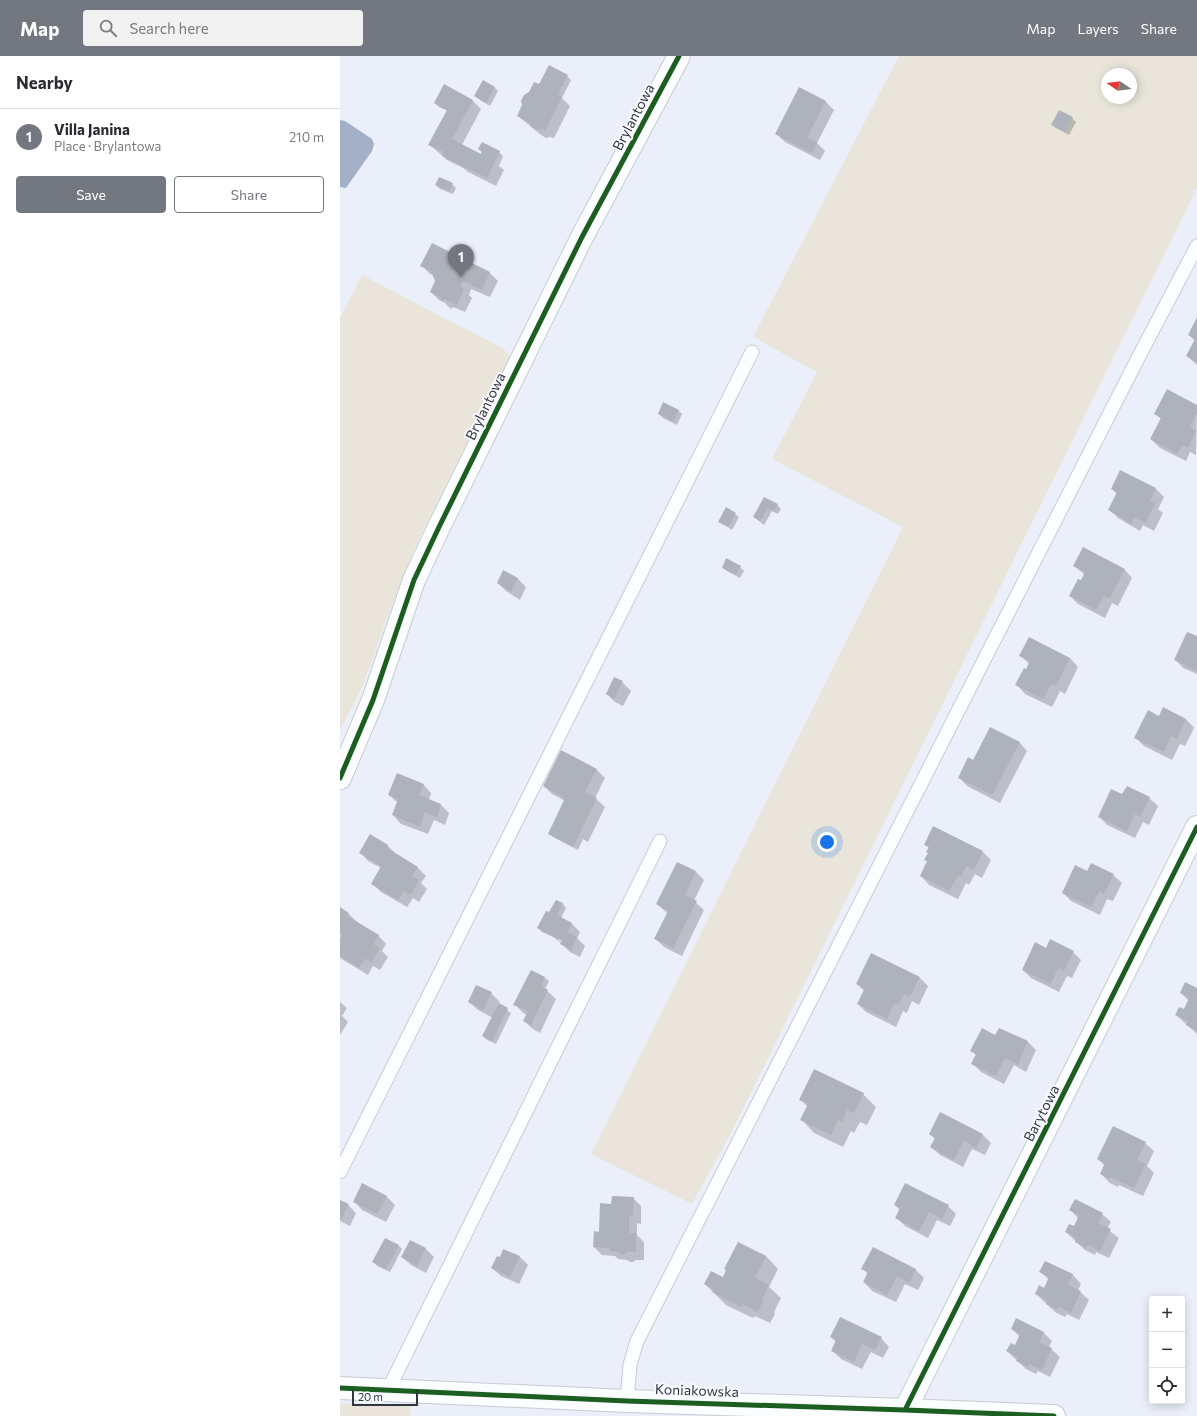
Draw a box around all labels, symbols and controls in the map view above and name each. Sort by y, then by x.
search box [83,10,363,46]
text: Map [20,17,59,40]
icon: search [97,17,119,39]
text: Search here [129,19,209,37]
text: Map [1027,20,1055,37]
text: Layers [1077,20,1119,37]
text: Share [1141,20,1177,37]
north arrow [1101,68,1137,104]
text: Nearby [16,72,73,93]
street label: Brylantowa [608,81,658,153]
text: Villa Janina [54,120,130,138]
text: 1 [26,129,32,145]
text: 210 m [289,129,324,145]
text: Place · Brylantowa [54,138,161,154]
button: Save [16,176,166,213]
button: Share [174,176,324,213]
pin: 1 [448,244,474,277]
street label: Brylantowa [461,370,509,442]
your location [817,832,837,852]
street label: Barytowa [1020,1082,1062,1144]
map controls [1149,1296,1185,1404]
button: + [1149,1296,1185,1332]
button: − [1149,1332,1185,1368]
button: locate [1149,1368,1185,1404]
street label: Koniakowska [655,1380,739,1400]
scale bar [352,1388,418,1407]
text: 20 m [358,1390,383,1403]

